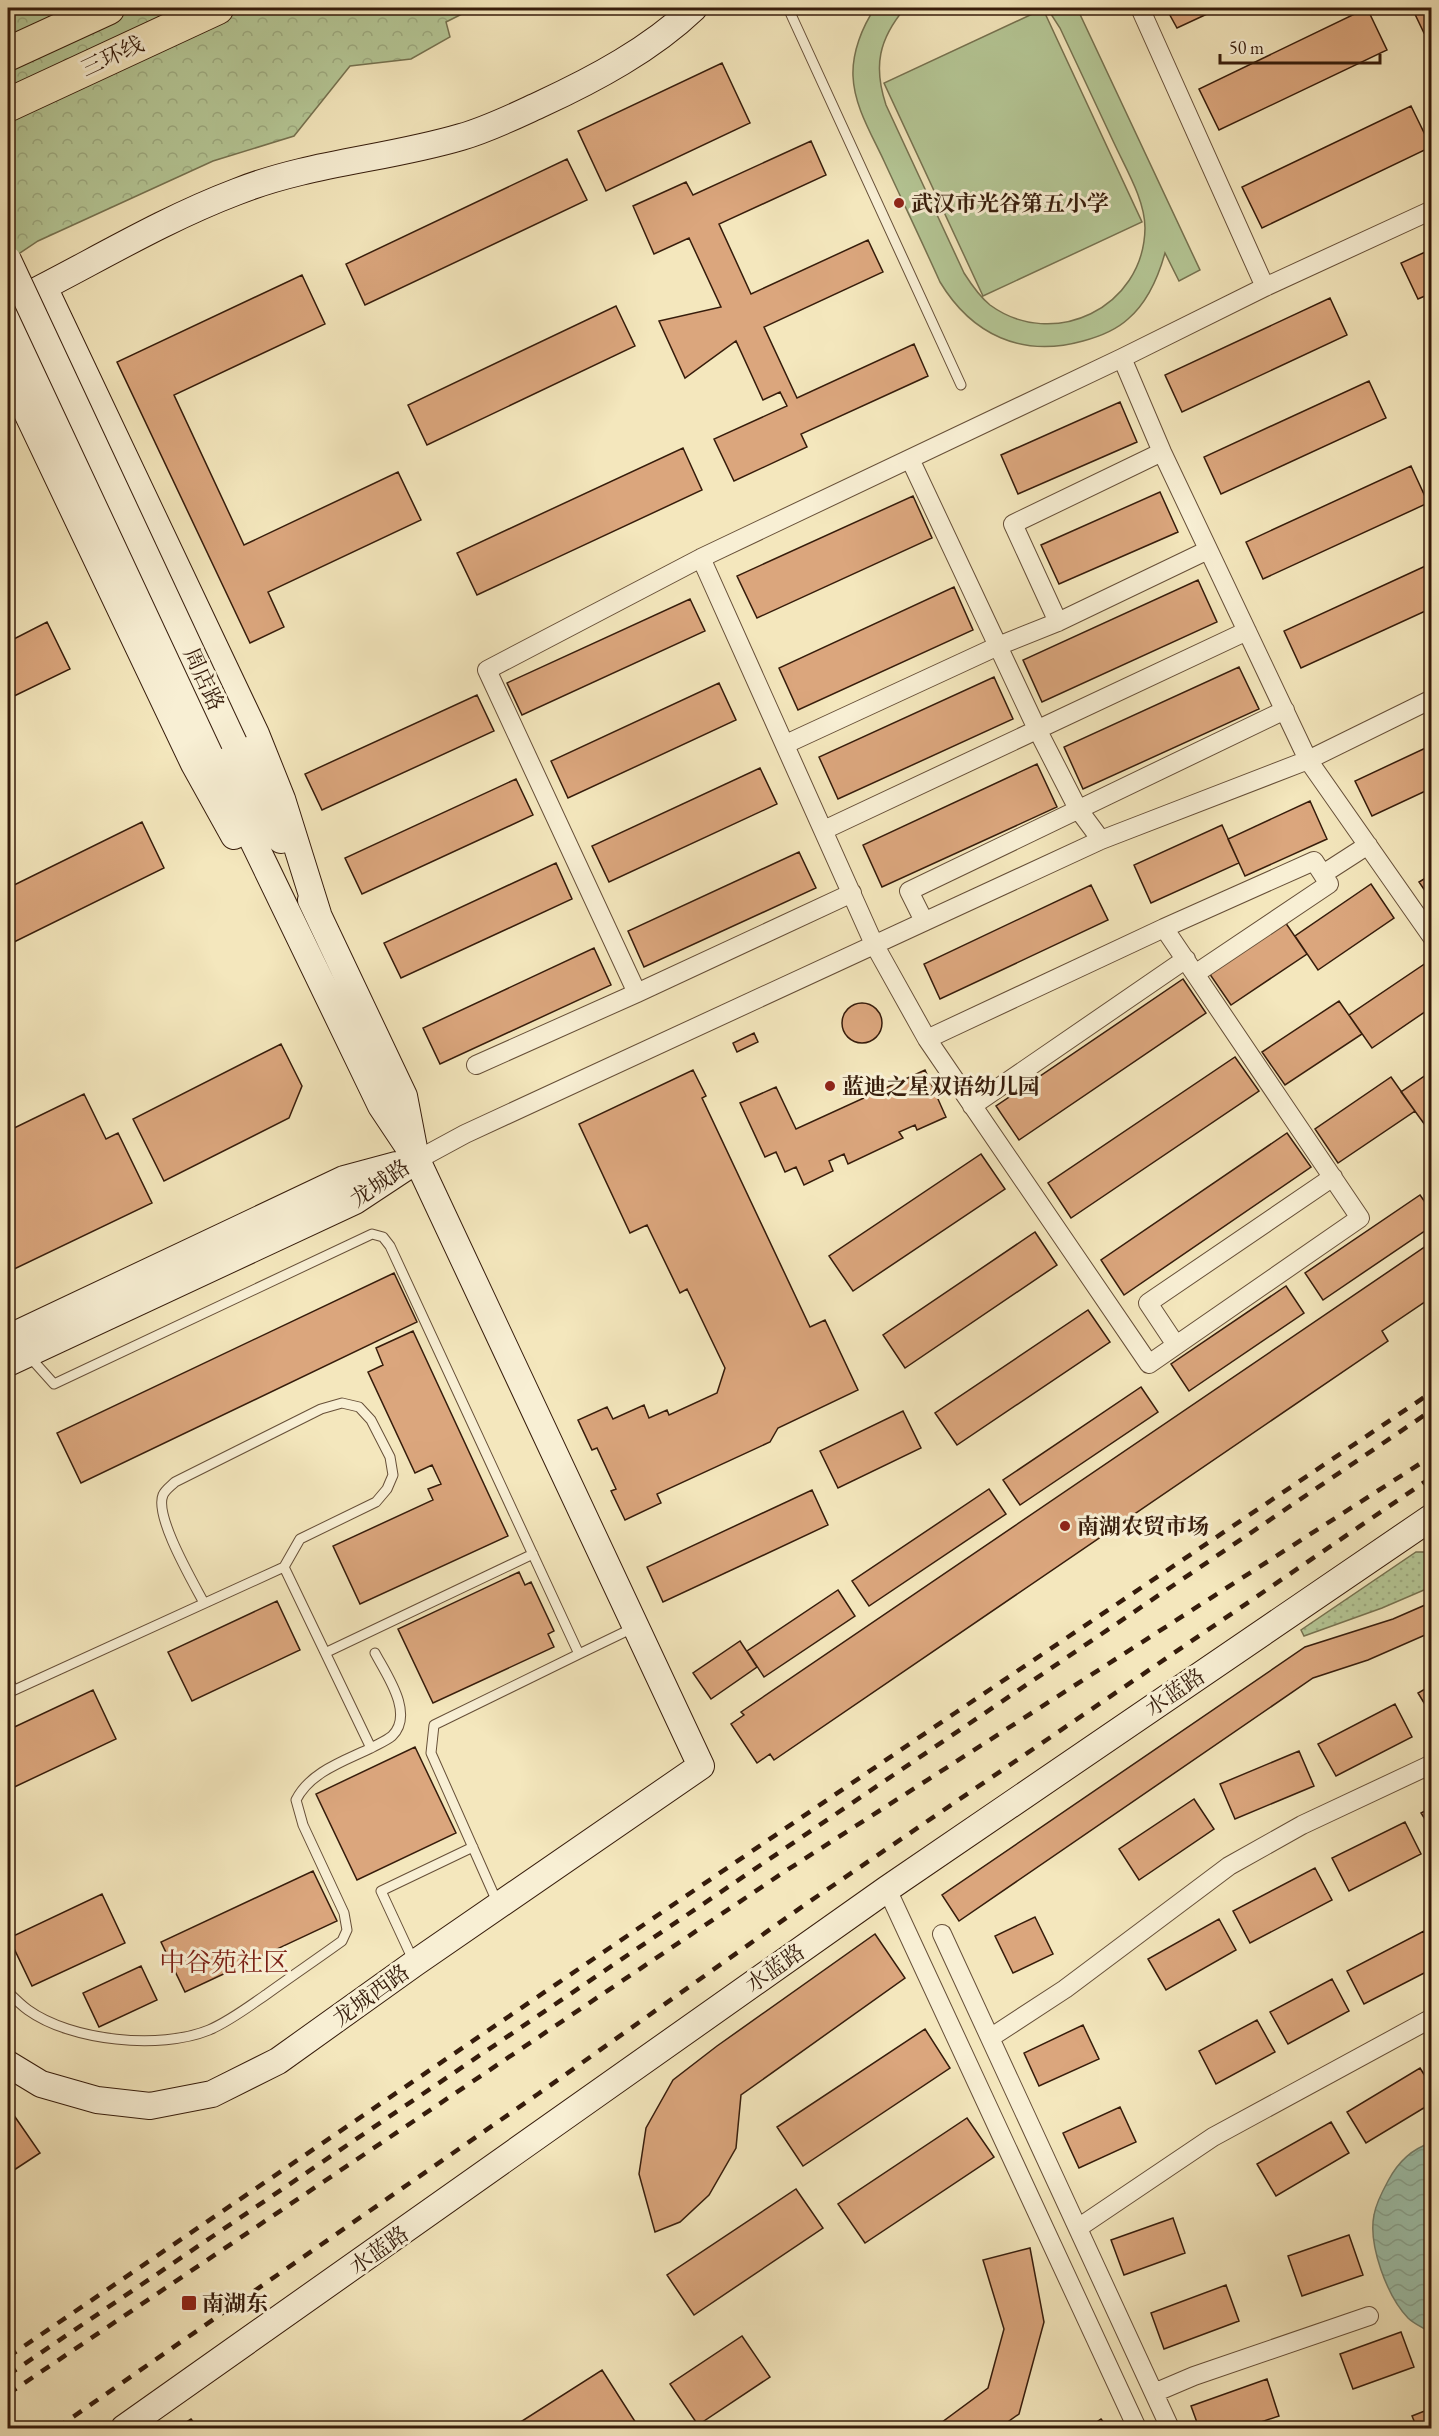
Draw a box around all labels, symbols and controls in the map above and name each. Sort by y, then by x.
scale bar [1220,27,1380,65]
street label: 三环线 [76,29,148,83]
text: 50 m [1229,36,1264,59]
place label: 武汉市光谷第五小学 [911,189,1109,218]
marker: 武汉市光谷第五小学 [892,196,906,210]
street label: 周店路 [177,643,231,715]
place label: 蓝迪之星双语幼儿园 [842,1072,1040,1101]
marker: 蓝迪之星双语幼儿园 [823,1079,837,1093]
street label: 龙城路 [345,1153,415,1213]
place label: 南湖农贸市场 [1077,1512,1209,1541]
marker: 南湖农贸市场 [1058,1519,1072,1533]
street label: 水蓝路 [1140,1662,1210,1722]
street label: 水蓝路 [740,1937,810,1999]
district label: 中谷苑社区 [159,1945,289,1979]
street label: 龙城西路 [327,1957,415,2033]
street label: 水蓝路 [344,2219,414,2281]
place label: 南湖东 [202,2289,268,2318]
marker: 南湖东 [180,2294,198,2312]

